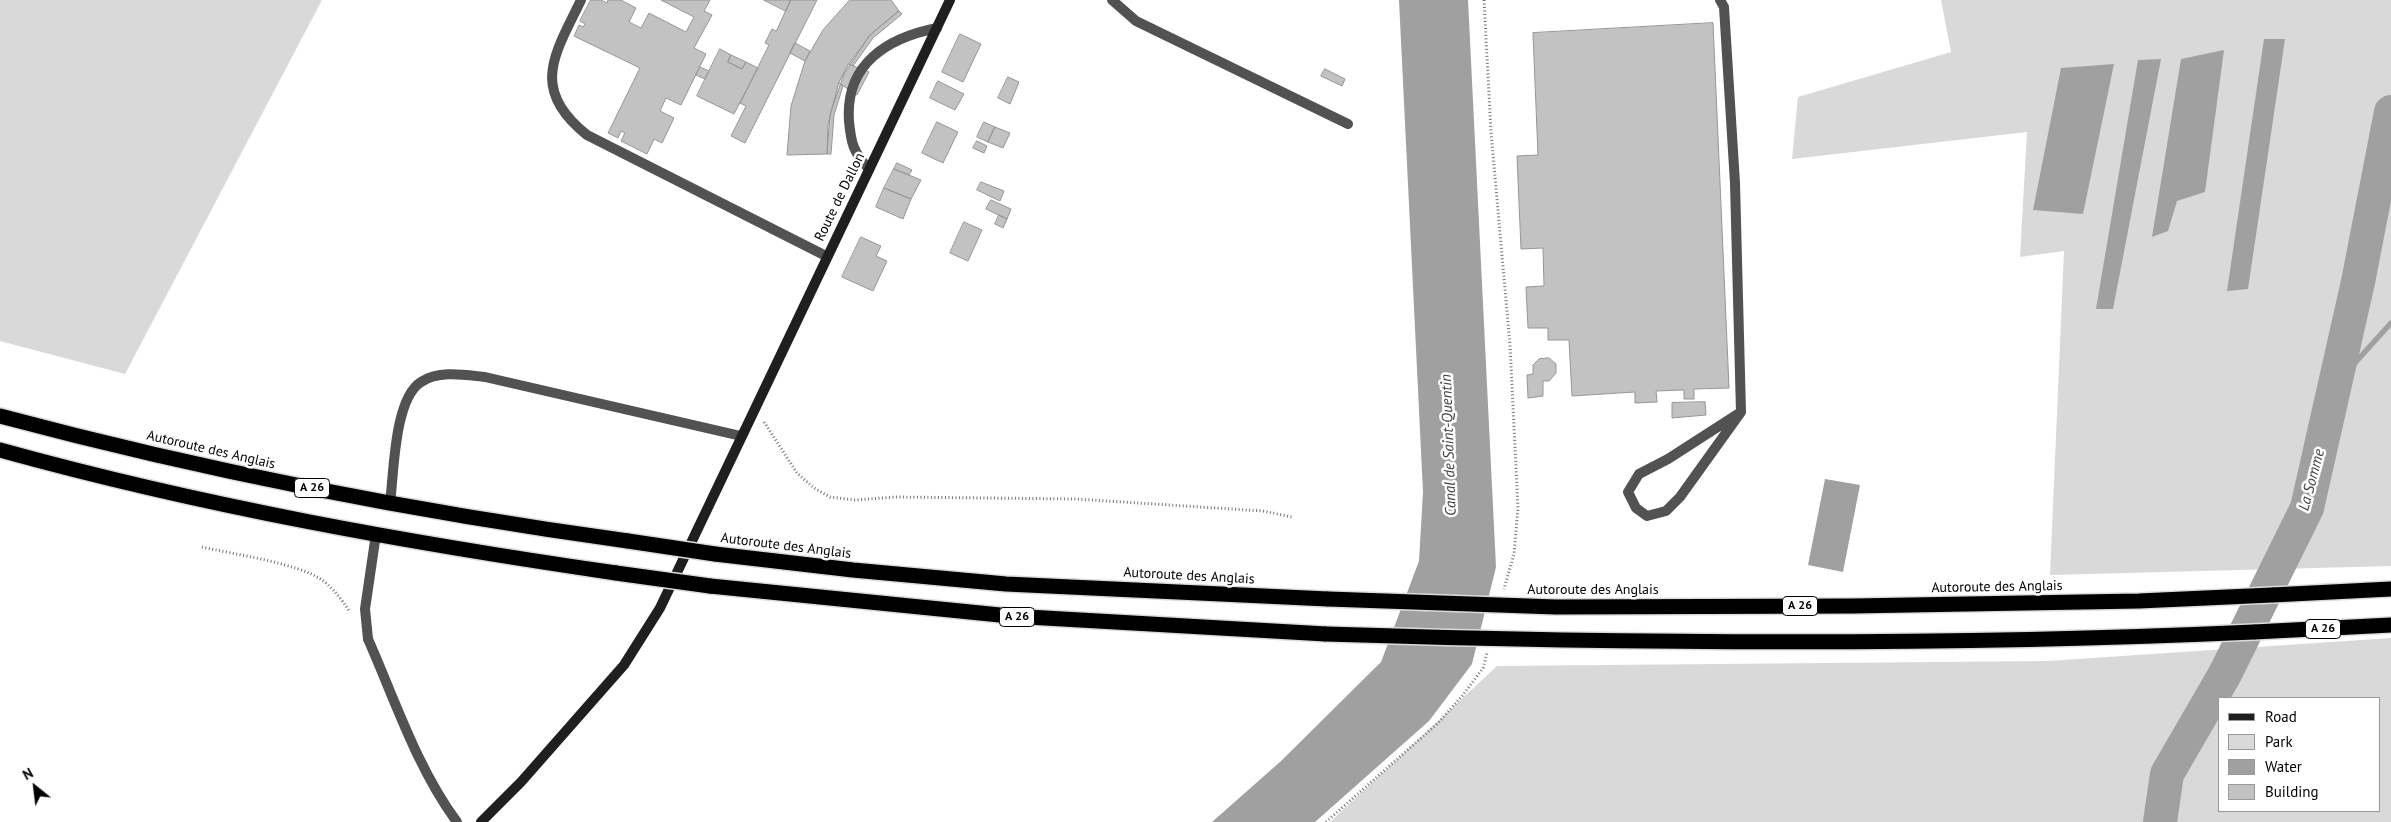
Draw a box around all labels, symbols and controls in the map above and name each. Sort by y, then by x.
street label: Route de Dallon [811,150,869,244]
water label: Canal de Saint-Quentin [1438,374,1460,516]
street label: Autoroute des Anglais [145,427,277,473]
water label: La Somme [2295,447,2329,513]
road number: A 26 [294,478,330,498]
street label: Autoroute des Anglais [720,530,852,562]
street label: Autoroute des Anglais [1123,564,1255,588]
street label: Autoroute des Anglais [1931,577,2063,597]
street label: Autoroute des Anglais [1527,582,1659,598]
road number: A 26 [1782,596,1818,616]
road number: A 26 [1000,608,1034,626]
road number: A 26 [2306,620,2340,638]
legend [2218,697,2381,812]
text: Road [2265,707,2297,726]
text: Park [2265,732,2293,751]
text: Water [2265,757,2302,776]
north arrow [10,762,60,812]
text: N [19,764,36,784]
text: Building [2265,782,2319,801]

